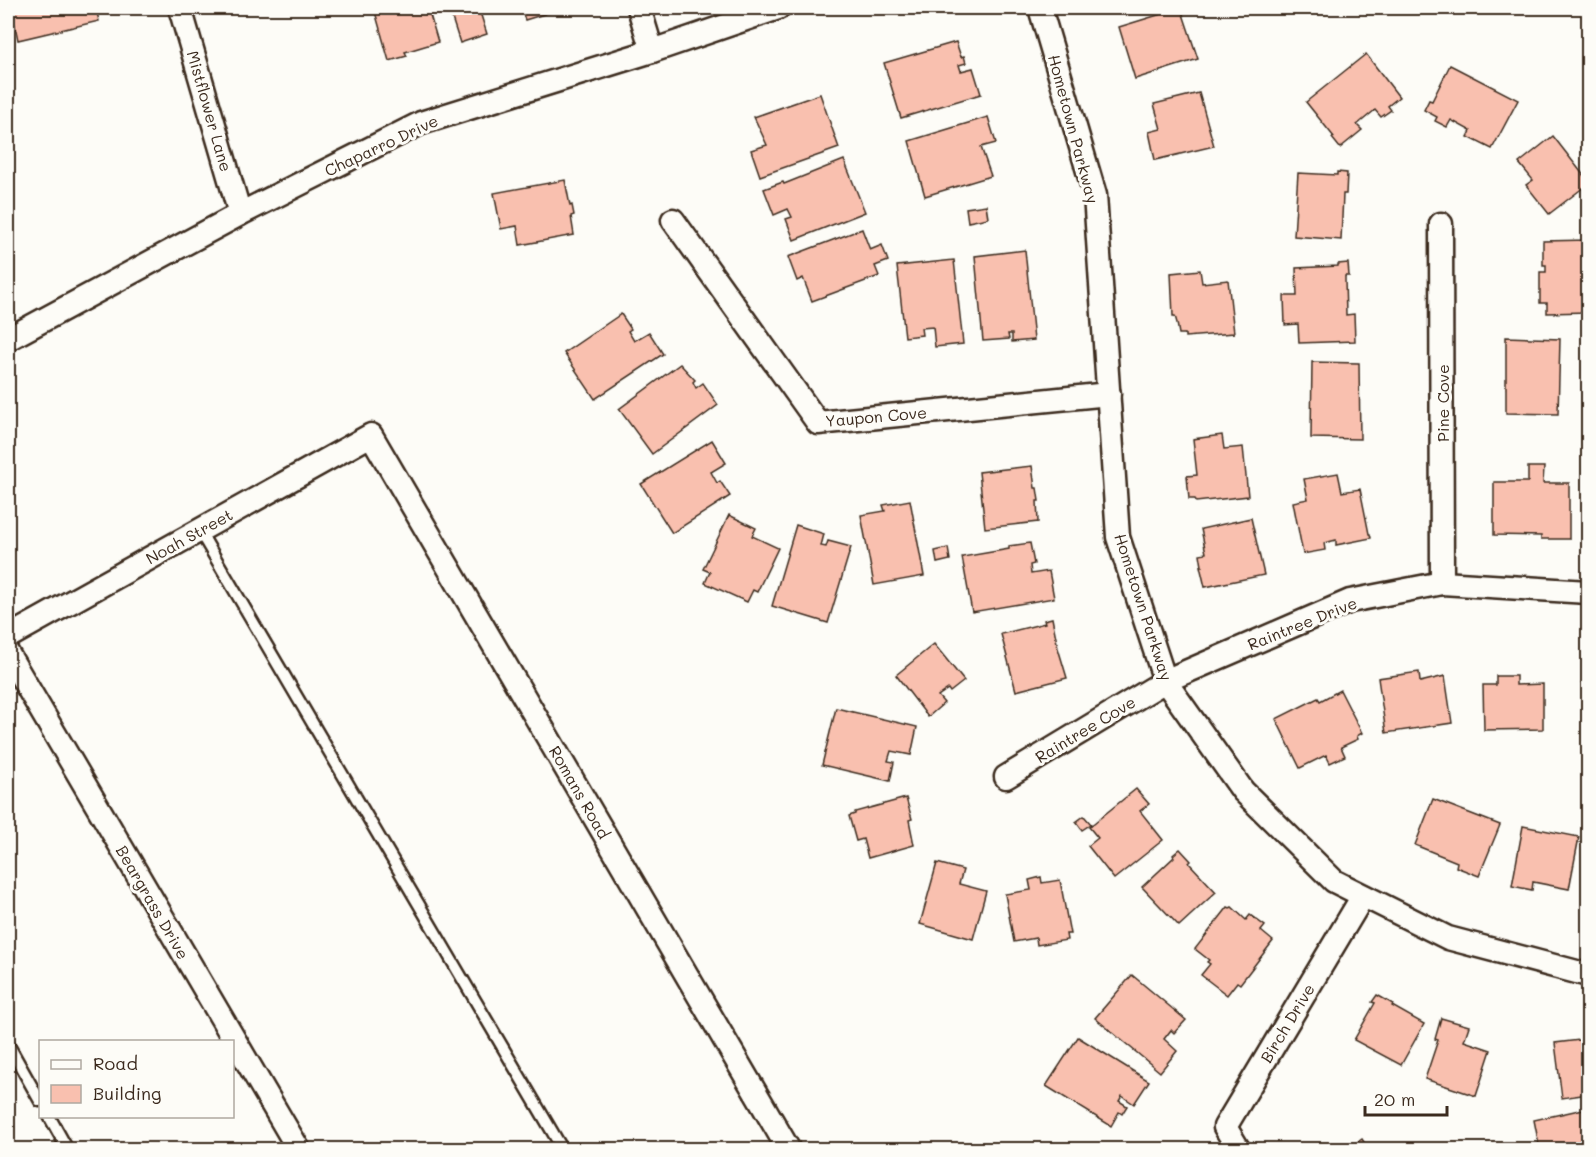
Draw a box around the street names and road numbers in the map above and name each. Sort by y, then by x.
street label: Mistflower Lane [183,48,237,174]
street label: Hometown Parkway [1044,52,1104,206]
street label: Chaparro Drive [321,109,441,181]
street label: Pine Cove [1432,364,1453,442]
street label: Yaupon Cove [824,401,928,431]
street label: Noah Street [142,503,236,569]
street label: Hometown Parkway [1110,531,1178,683]
street label: Raintree Drive [1244,591,1360,655]
street label: Raintree Cove [1031,691,1139,767]
street label: Romans Road [545,742,615,842]
street label: Beargrass Drive [112,841,194,963]
street label: Birch Drive [1255,980,1319,1066]

